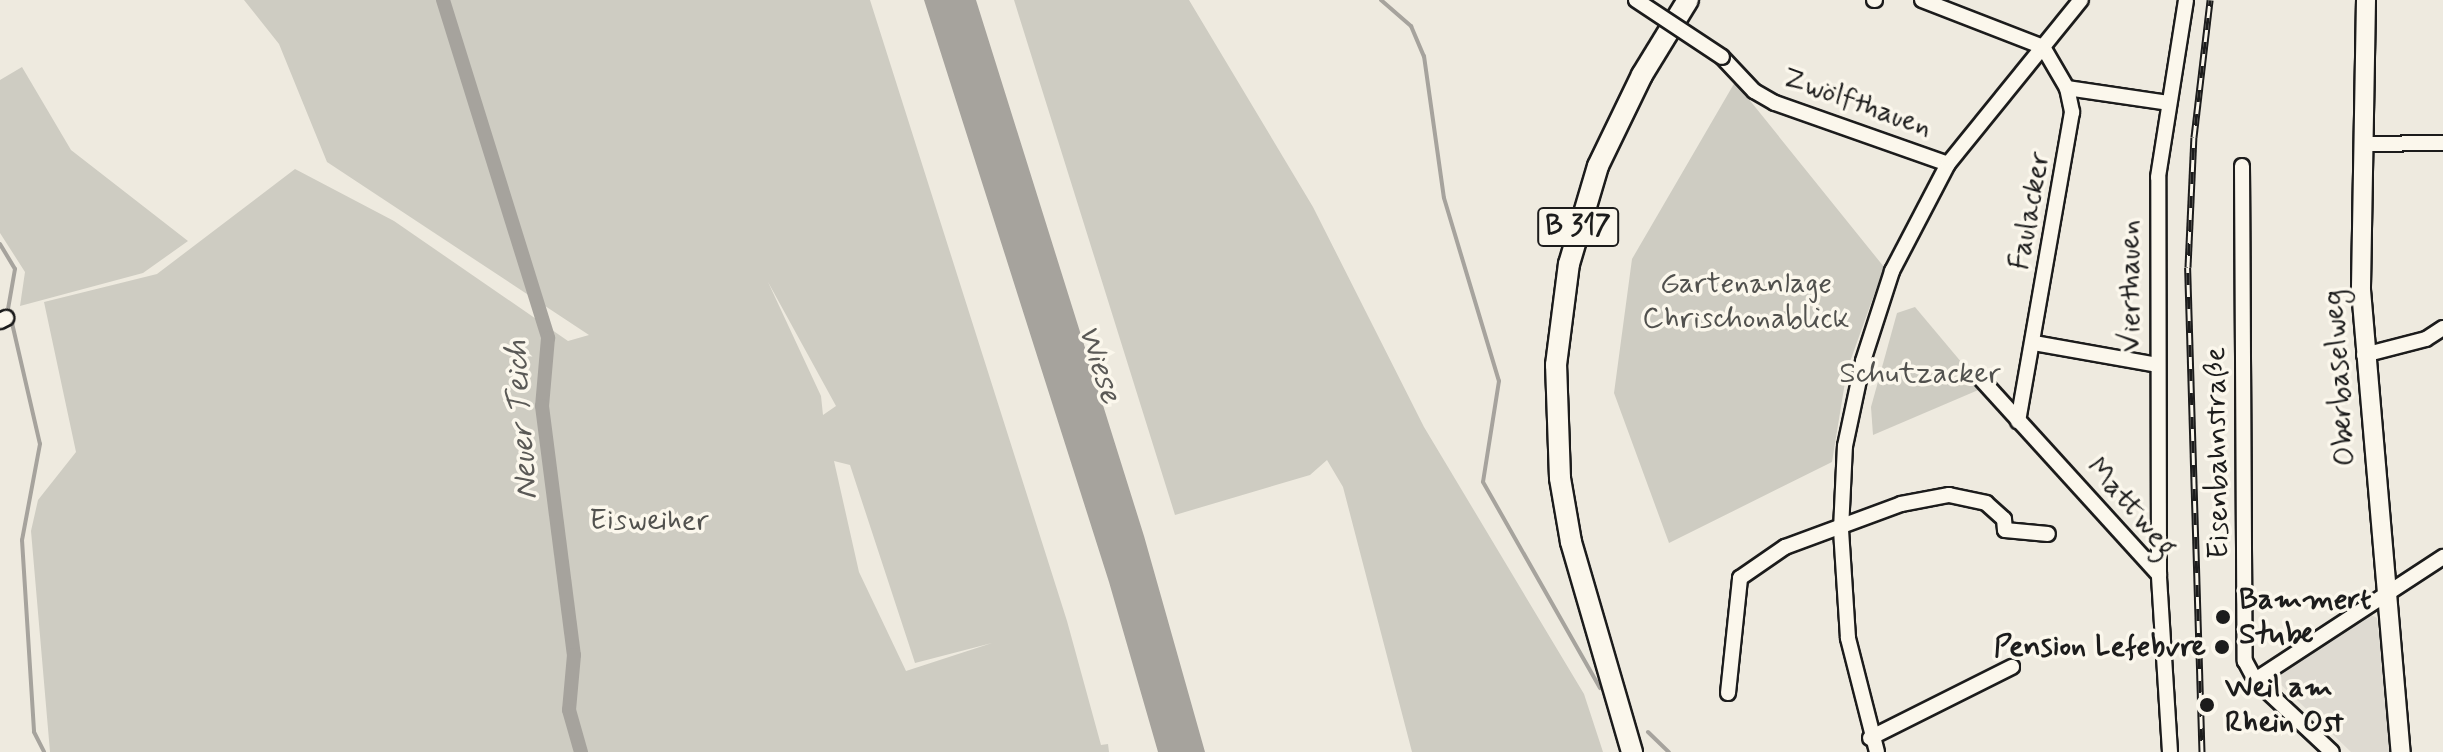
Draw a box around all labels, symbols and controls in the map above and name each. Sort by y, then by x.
street label: Zwölfthauen [1778,59,1936,147]
street label: Faulacker [2002,149,2058,273]
road number: B 317 [1536,203,1620,251]
street label: Vierthauen [2113,220,2149,352]
park label: Gartenanlage Chrischonablick [1642,266,1850,336]
street label: Oberbaselweg [2316,288,2364,468]
water label: Wiese [1068,320,1130,408]
water label: Neuer Teich [497,341,547,499]
street label: Eisenbahnstraße [2198,347,2238,559]
park label: Schutzacker [1839,356,2001,392]
street label: Mattweg [2078,451,2184,565]
park label: Eisweiher [589,503,709,539]
place label: Bammert Stube [2239,582,2371,652]
marker: Bammert Stube [2214,608,2232,626]
place label: Pension Lefebvre [1991,629,2206,665]
marker: Pension Lefebvre [2213,638,2231,656]
place label: Weil am Rhein Ost [2225,670,2343,740]
marker: Weil am Rhein Ost [2196,694,2218,716]

